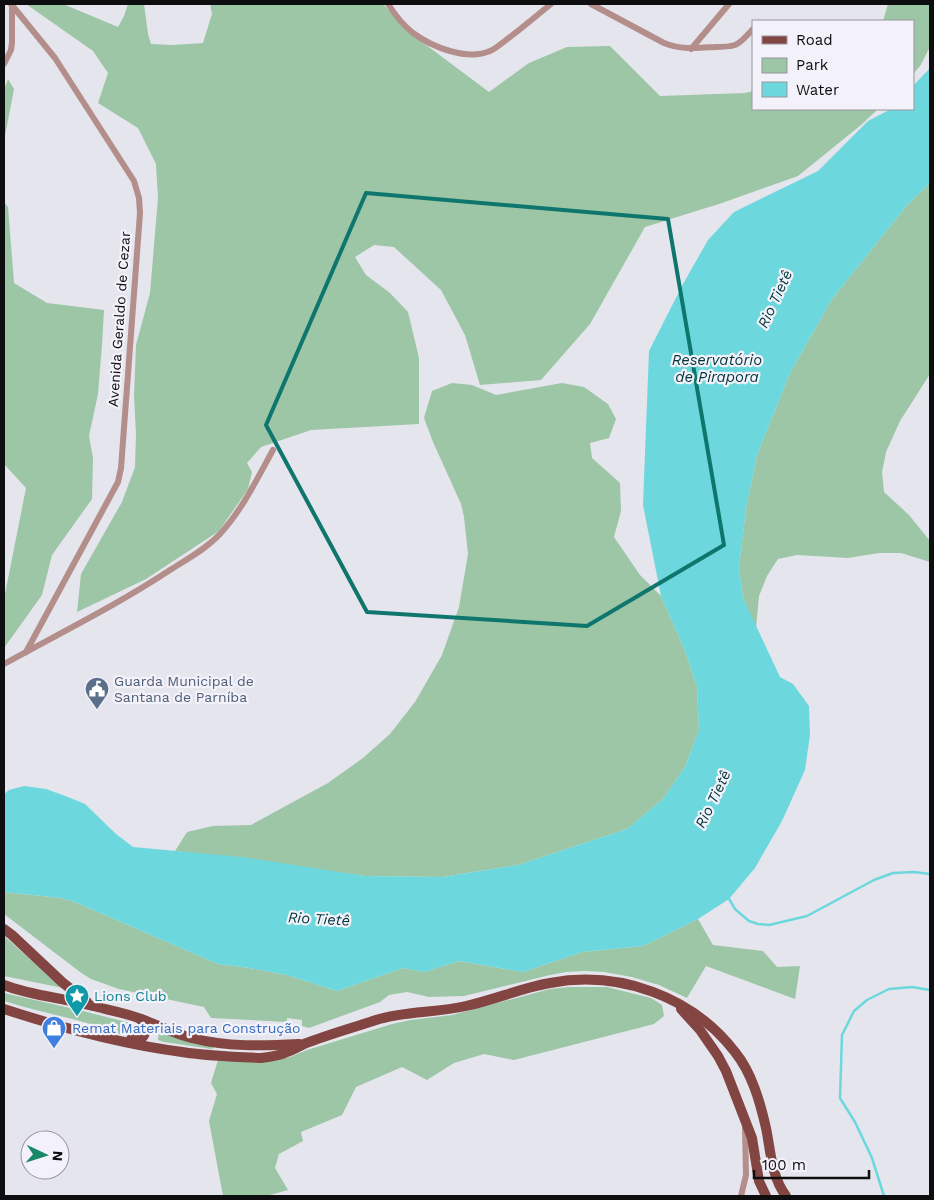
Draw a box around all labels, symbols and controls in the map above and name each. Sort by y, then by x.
legend [752,20,914,110]
text: Road [796,31,833,49]
text: Park [796,56,829,74]
text: Water [796,81,839,99]
street label: Avenida Geraldo de Cezar [105,230,133,407]
water label: Rio Tietê [754,267,796,331]
water label: Reservatório de Pirapora [672,351,762,386]
place label: Guarda Municipal de Santana de Parníba [114,673,254,705]
public building icon: Guarda Municipal de Santana de Parníba [84,676,110,710]
water label: Rio Tietê [691,767,735,831]
water label: Rio Tietê [287,908,351,930]
place icon: Lions Club [64,983,90,1017]
place label: Lions Club [94,988,167,1004]
shop icon: Remat Materiais para Construção [41,1015,67,1049]
place label: Remat Materiais para Construção [72,1020,301,1036]
north arrow [20,1130,70,1180]
scale bar [754,1148,869,1180]
text: N [50,1150,66,1162]
text: 100 m [762,1156,806,1174]

